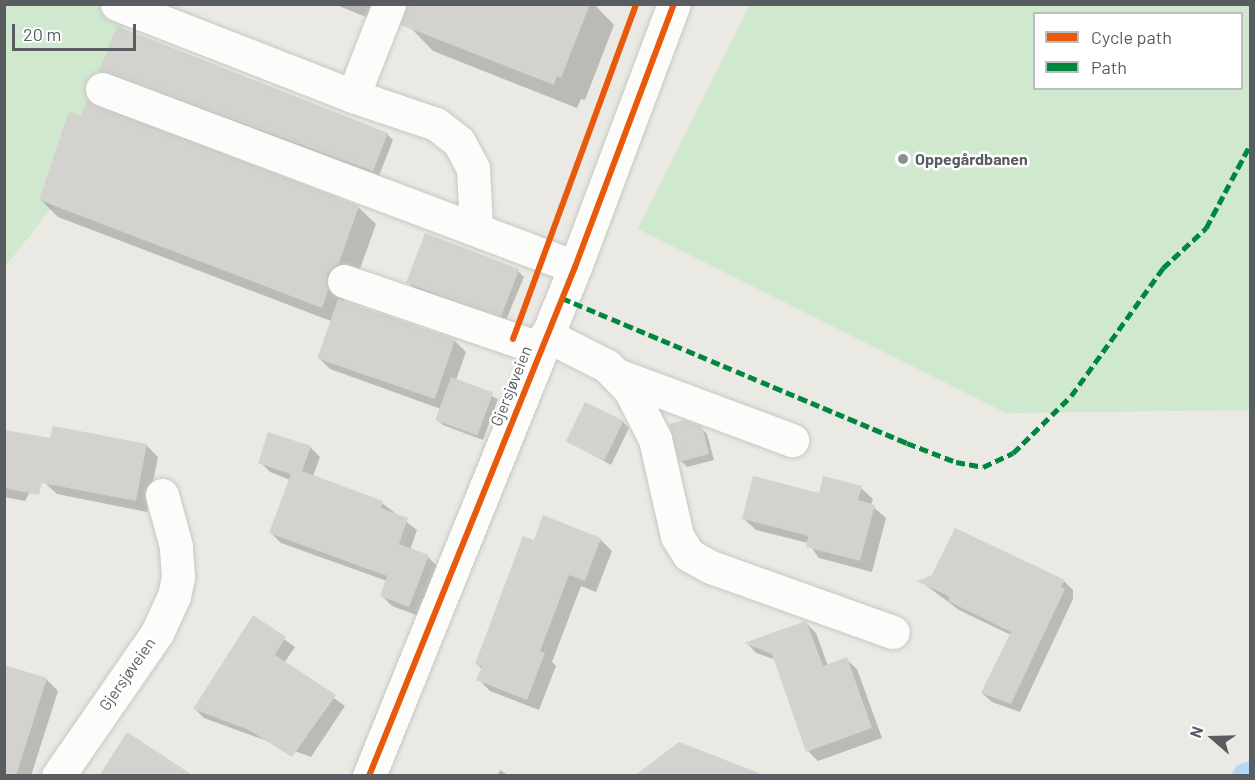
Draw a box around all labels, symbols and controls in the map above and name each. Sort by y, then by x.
scale bar [15,12,140,50]
legend [1033,12,1243,90]
text: 20 m [23,23,61,45]
text: Cycle path [1091,26,1172,48]
text: Path [1091,56,1127,78]
place label: Oppegårdbanen [915,149,1028,169]
marker: Oppegårdbanen [896,152,910,166]
street label: Gjersjøveien [486,343,536,429]
street label: Gjersjøveien [95,634,159,714]
north arrow [1183,708,1243,768]
text: N [1185,723,1206,740]

